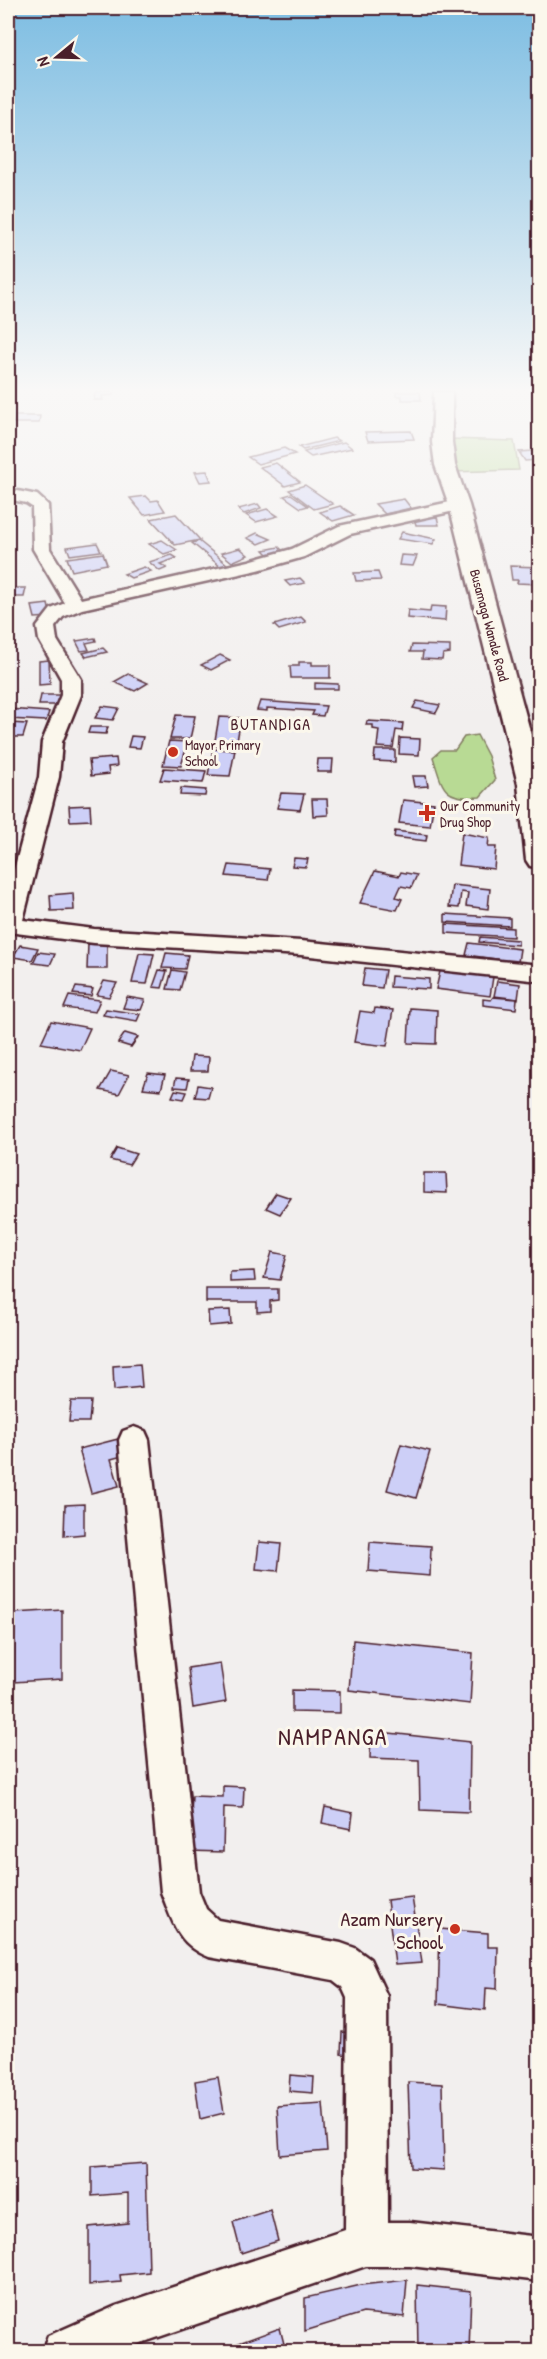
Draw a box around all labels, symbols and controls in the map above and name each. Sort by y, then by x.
north arrow [27,27,87,87]
text: N [31,54,55,69]
street label: Busamaga Wanale Road [465,567,514,684]
district label: BUTANDIGA [230,713,312,735]
place label: Mayor Primary School [185,735,261,770]
marker: Mayor Primary School [166,745,180,759]
place label: Our Community Drug Shop [440,796,520,832]
marker: Our Community Drug Shop [418,804,436,822]
district label: NAMPANGA [278,1720,388,1752]
place label: Azam Nursery School [340,1905,444,1955]
marker: Azam Nursery School [448,1922,462,1936]

